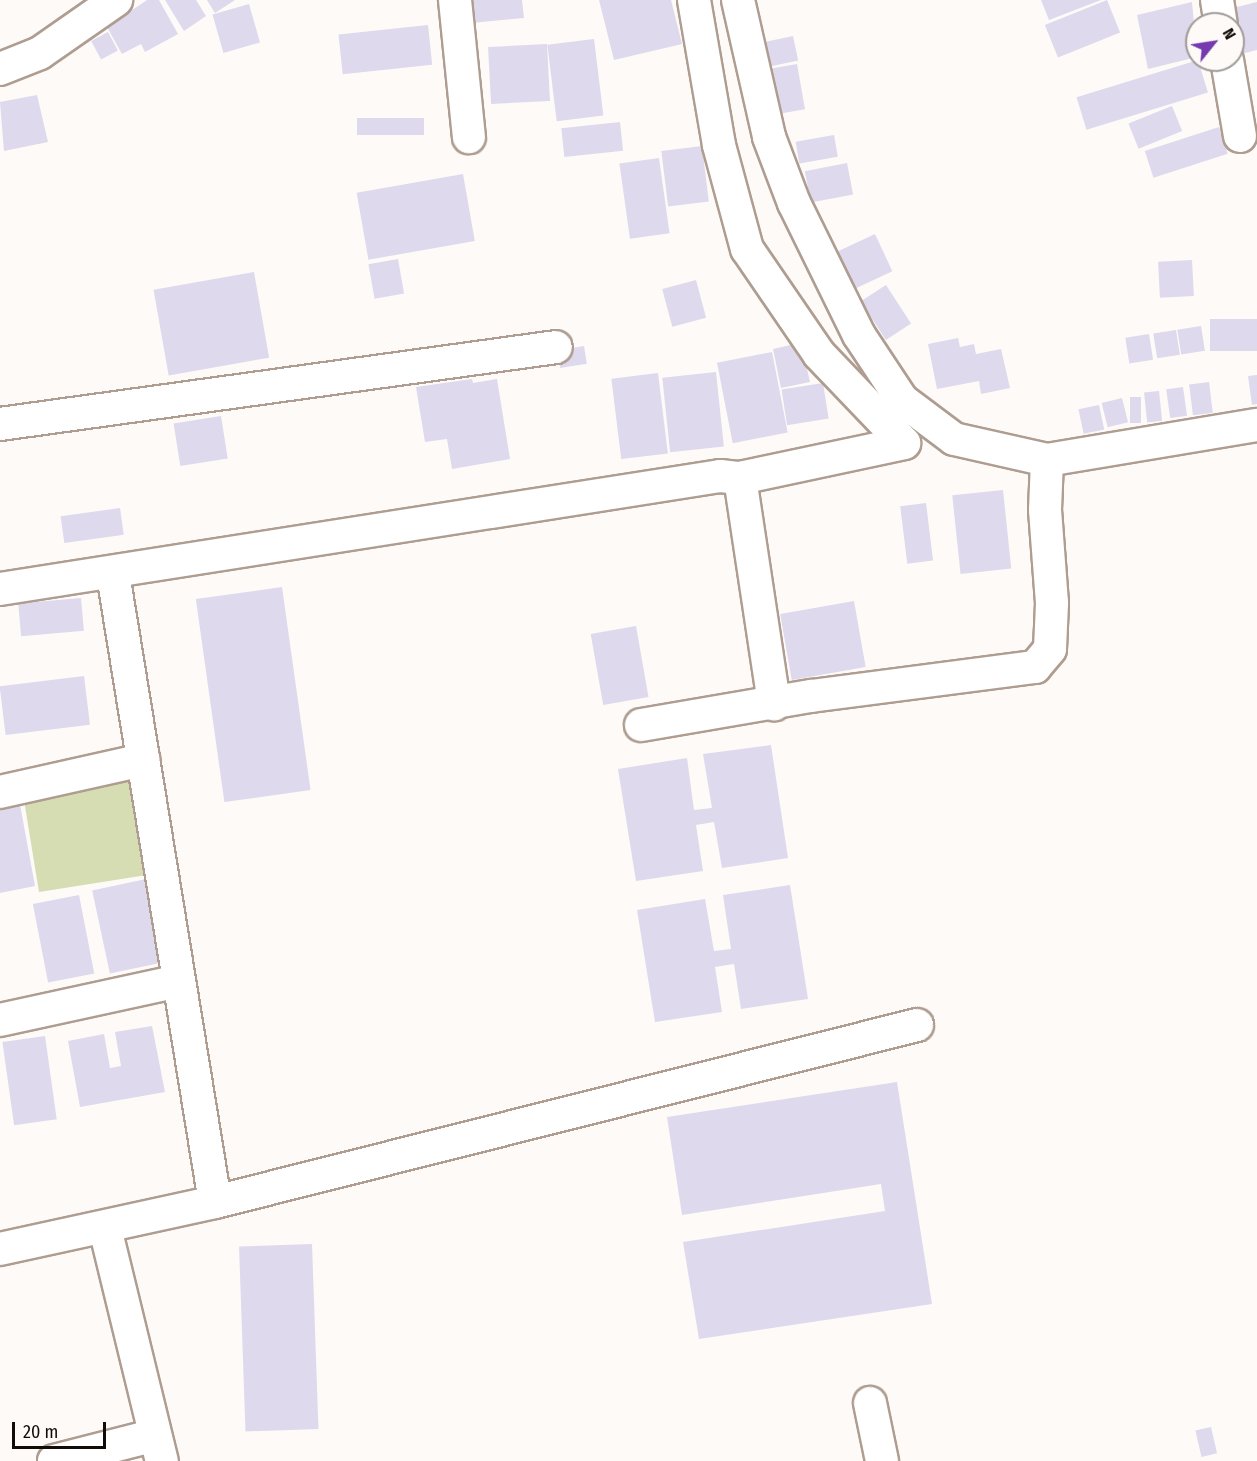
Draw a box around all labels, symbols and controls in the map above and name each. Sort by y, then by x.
north arrow [1185,12,1245,72]
text: N [1219,25,1240,43]
scale bar [15,1410,110,1448]
text: 20 m [23,1421,58,1443]

